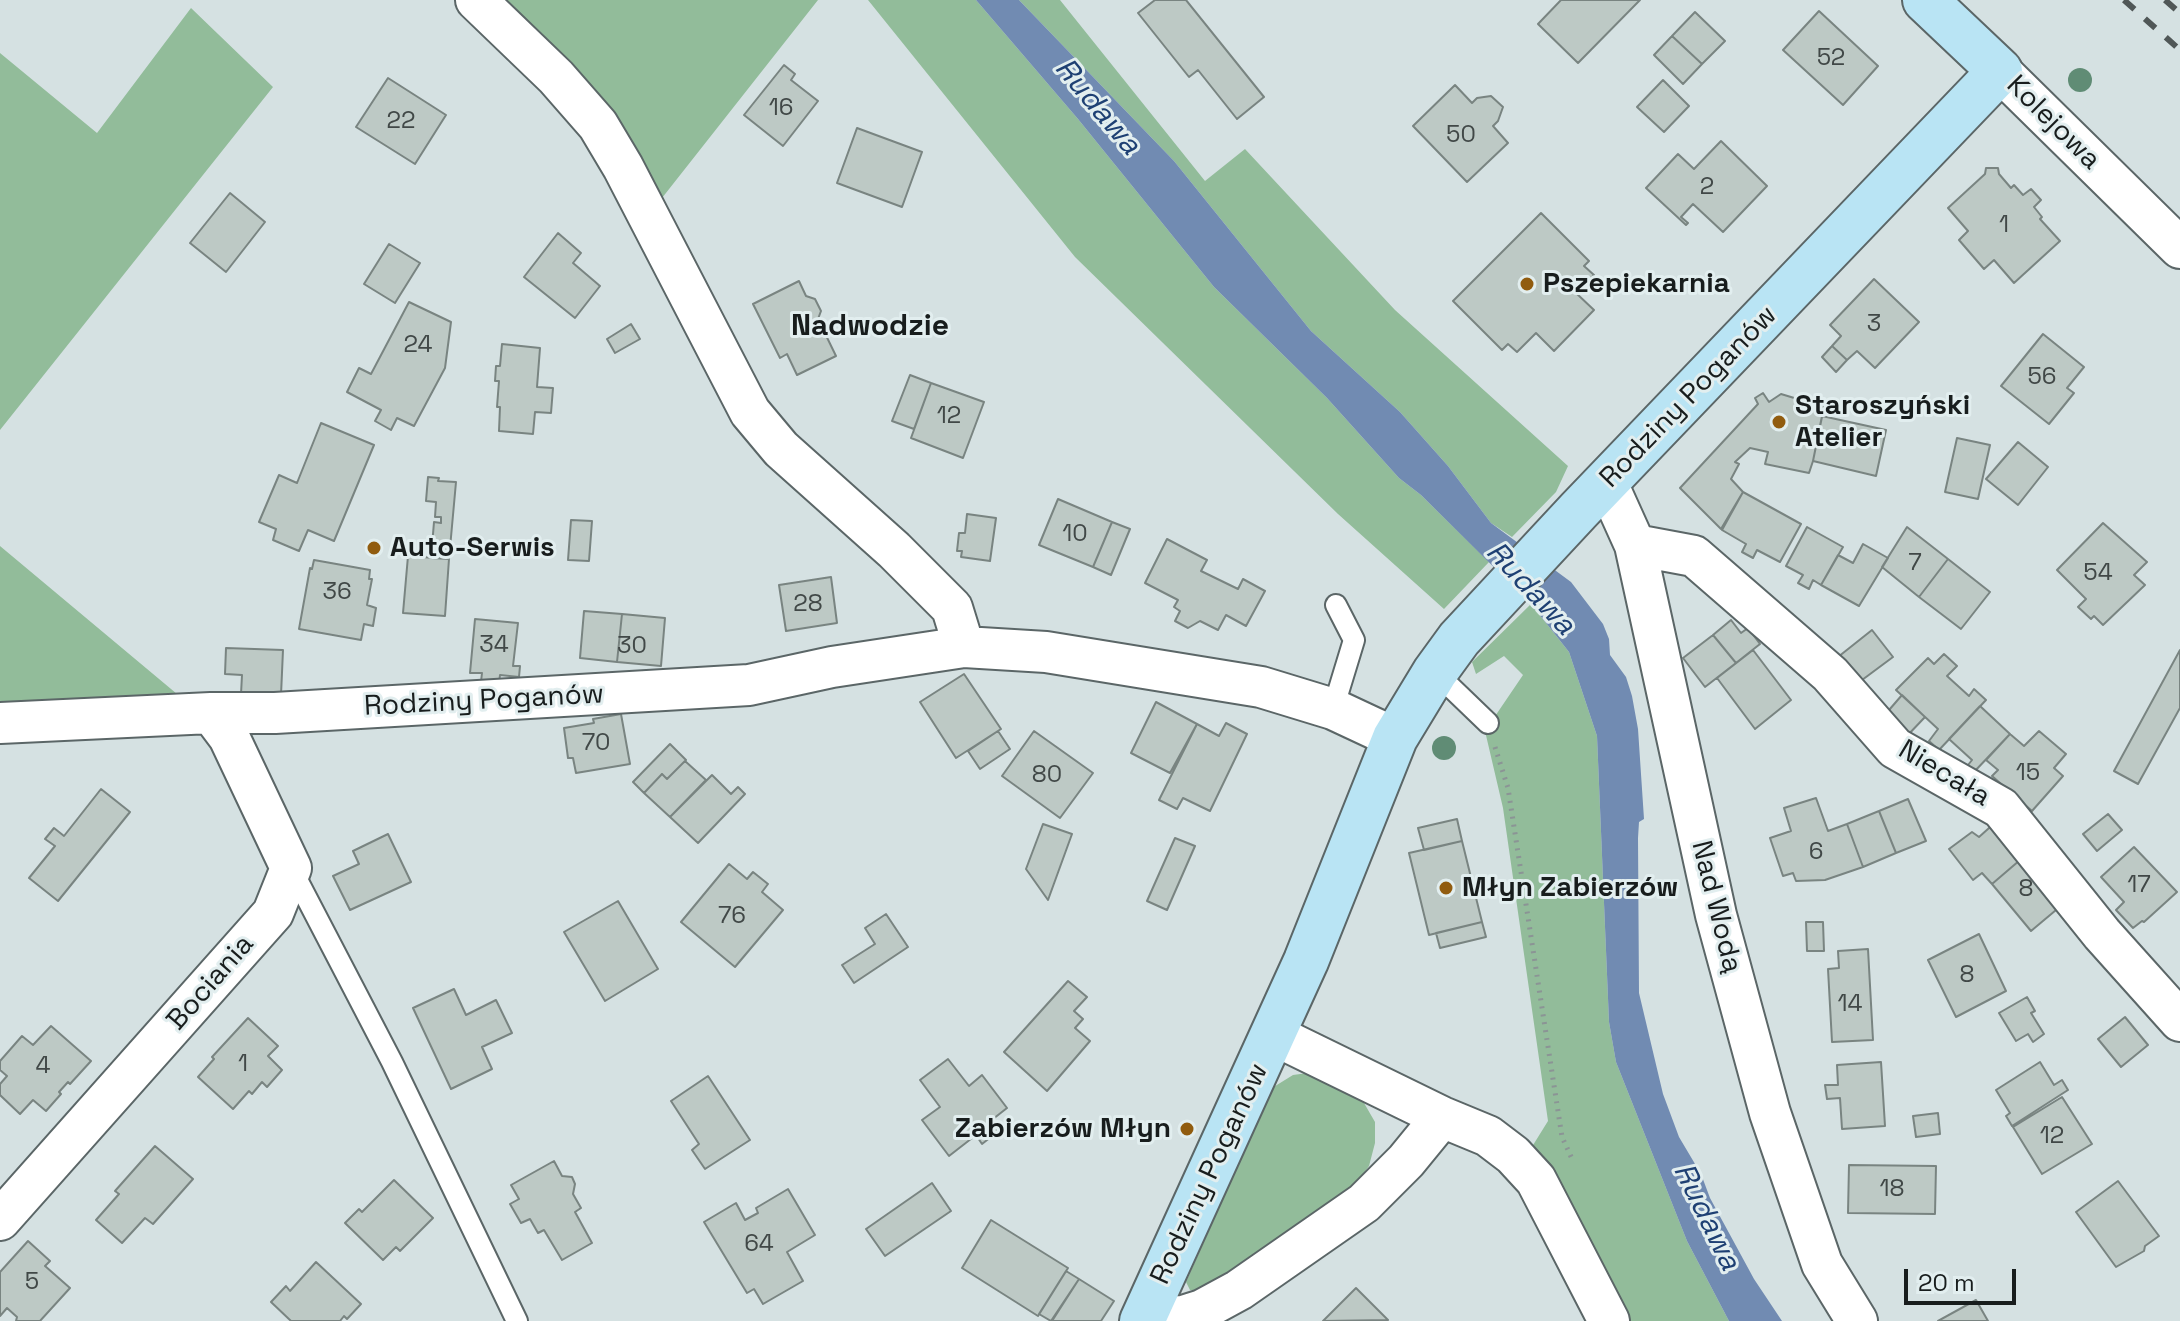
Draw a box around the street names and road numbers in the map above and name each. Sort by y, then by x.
street label: Kolejowa [1999,69,2107,177]
street label: Rodziny Poganów [1594,299,1784,495]
street label: Rodziny Poganów [363,678,605,724]
street label: Niecała [1892,734,1996,814]
street label: Nad Wodą [1683,837,1749,977]
street label: Bociania [160,928,262,1038]
street label: Rodziny Poganów [1144,1058,1276,1290]

